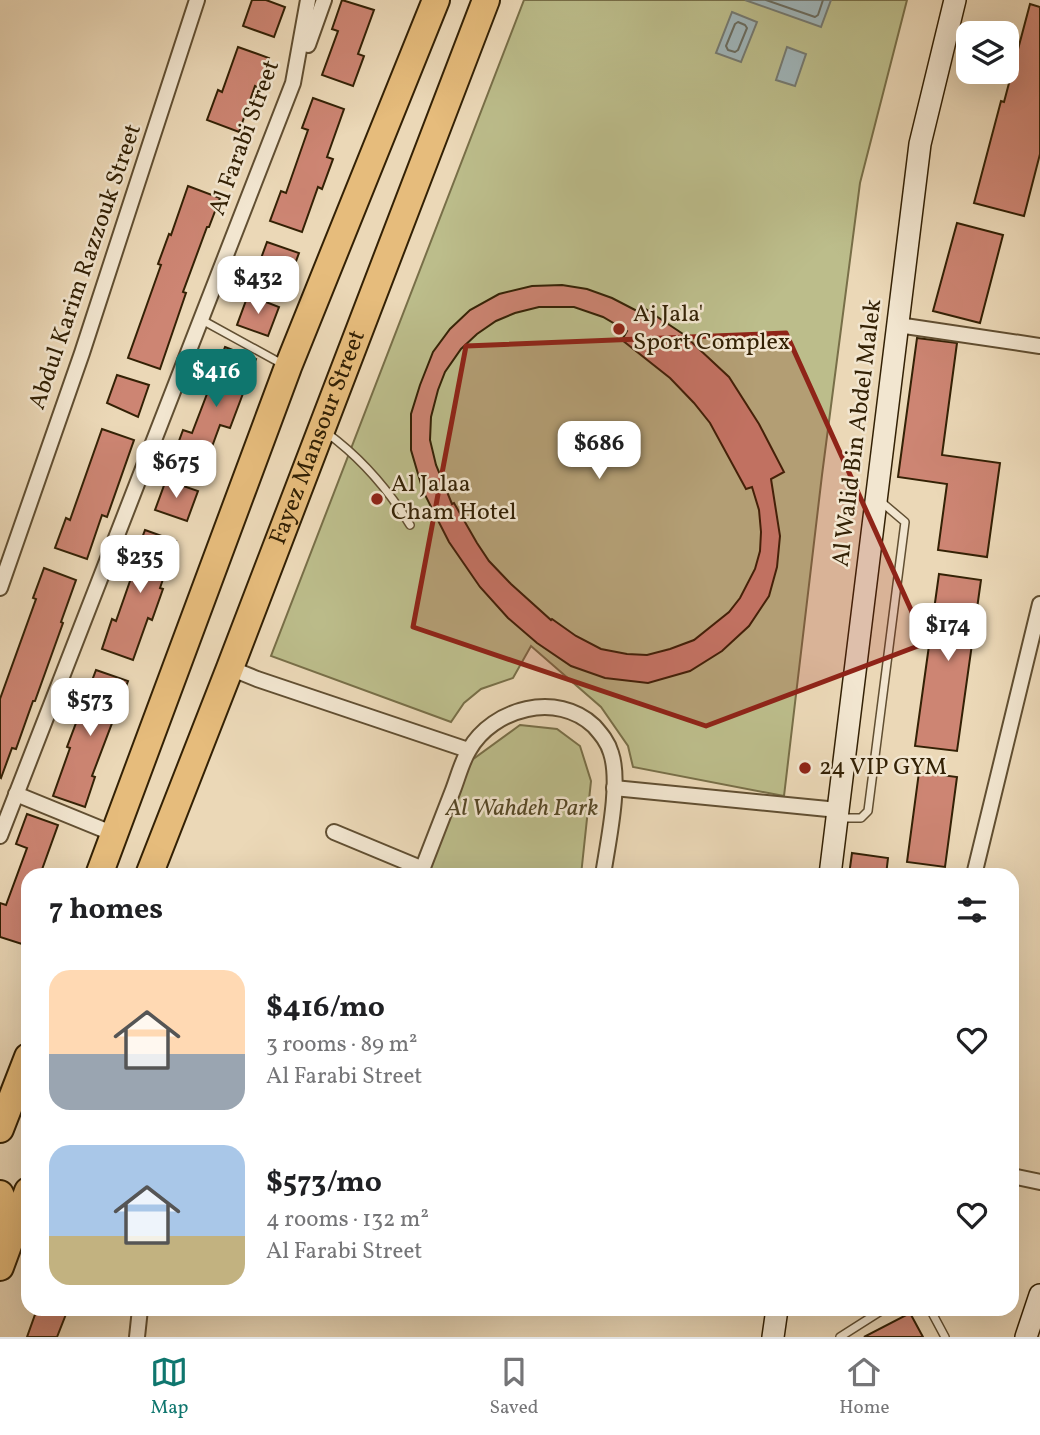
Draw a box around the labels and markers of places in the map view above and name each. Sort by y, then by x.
pin: $432 [217,256,299,316]
place label: Aj Jala' Sport Complex [633,298,790,360]
marker: Aj Jala' Sport Complex [611,321,627,337]
pin: $416 [175,350,257,409]
pin: $686 [558,421,640,481]
pin: $675 [135,440,217,500]
place label: Al Jalaa Cham Hotel [391,468,517,530]
marker: Al Jalaa Cham Hotel [369,491,385,507]
pin: $235 [99,536,181,595]
pin: $174 [907,604,989,663]
pin: $573 [49,678,131,738]
place label: 24 VIP GYM [819,751,947,785]
marker: 24 VIP GYM [797,760,813,776]

